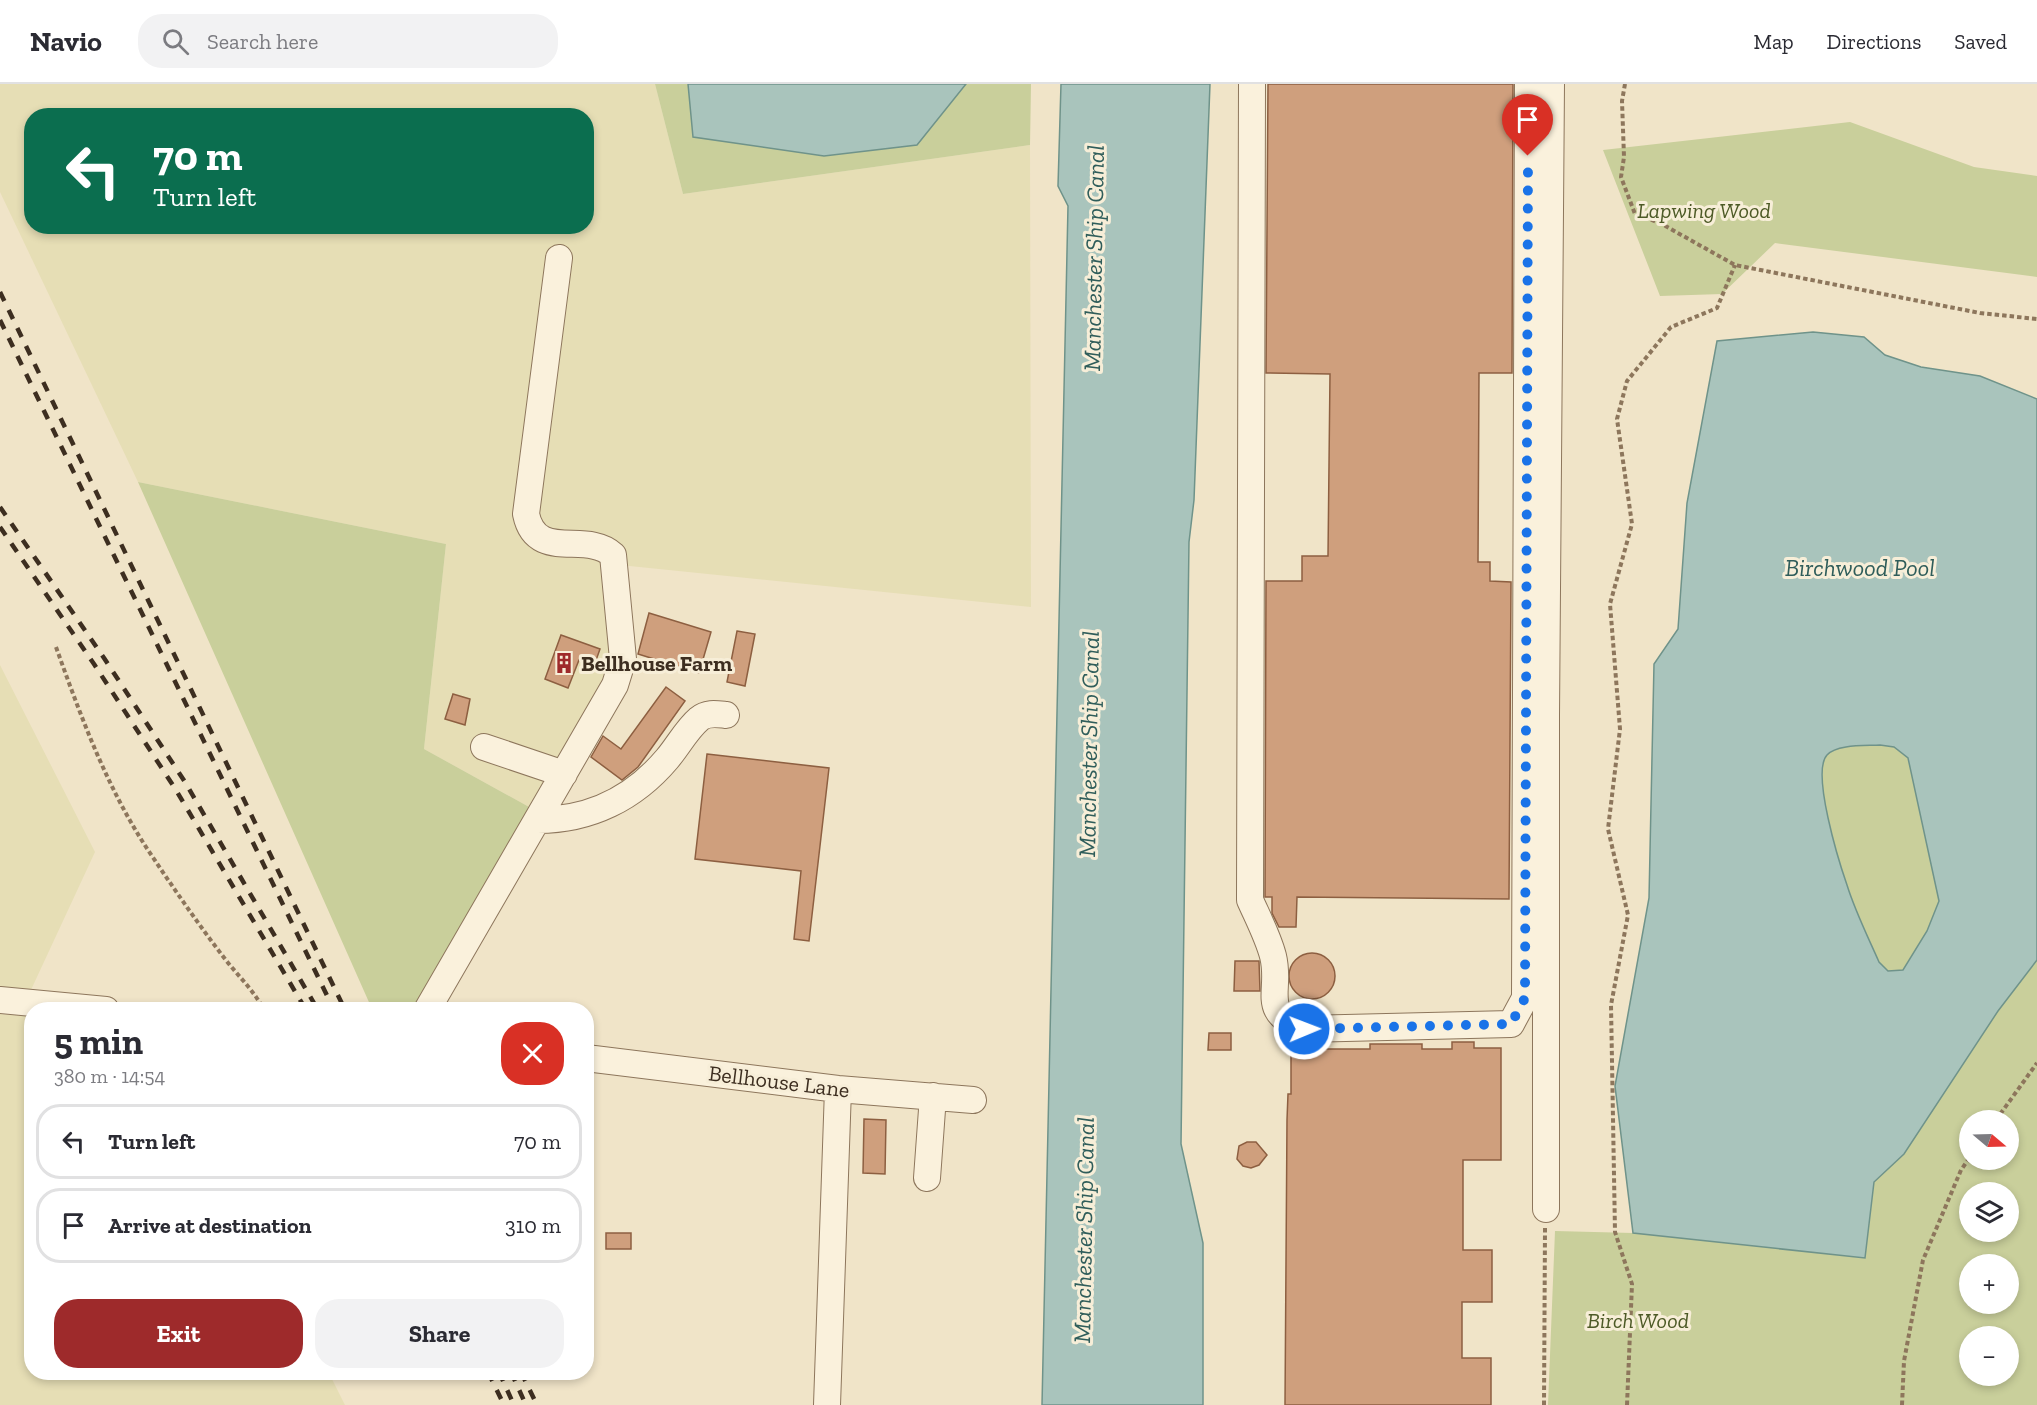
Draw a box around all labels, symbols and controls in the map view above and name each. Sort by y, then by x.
search box [138,14,558,68]
text: Navio [30,25,102,58]
icon: search [159,25,192,58]
text: Search here [207,28,318,55]
text: Map [1754,29,1794,54]
text: Directions [1827,29,1921,54]
text: Saved [1954,29,2007,54]
pin [1502,94,1553,156]
icon: arrive [1511,103,1544,136]
text: 70 m [153,130,243,181]
icon: left [54,132,132,210]
water label: Manchester Ship Canal [1077,145,1110,371]
text: Turn left [153,181,256,213]
park label: Lapwing Wood [1637,197,1771,224]
water label: Birchwood Pool [1785,553,1935,582]
water label: Manchester Ship Canal [1072,631,1105,857]
place label: Bellhouse Farm [581,650,733,677]
building icon: Bellhouse Farm [552,651,576,675]
position arrow [1272,997,1336,1061]
text: 5 min [54,1020,143,1063]
button: close [501,1022,564,1085]
street label: Bellhouse Lane [707,1059,851,1104]
text: 380 m · 14:54 [54,1064,165,1088]
north arrow [1959,1110,2019,1170]
map controls [1959,1110,2019,1386]
water label: Manchester Ship Canal [1067,1117,1100,1343]
icon: left [57,1125,90,1158]
text: Turn left [108,1128,195,1155]
text: 70 m [514,1128,561,1155]
button: layers [1959,1182,2019,1242]
icon: arrive [57,1209,90,1242]
text: Arrive at destination [108,1212,311,1239]
text: 310 m [505,1212,561,1239]
button: + [1959,1254,2019,1314]
button: Exit [54,1299,303,1368]
button: Share [315,1299,564,1368]
park label: Birch Wood [1587,1307,1689,1334]
button: − [1959,1326,2019,1386]

